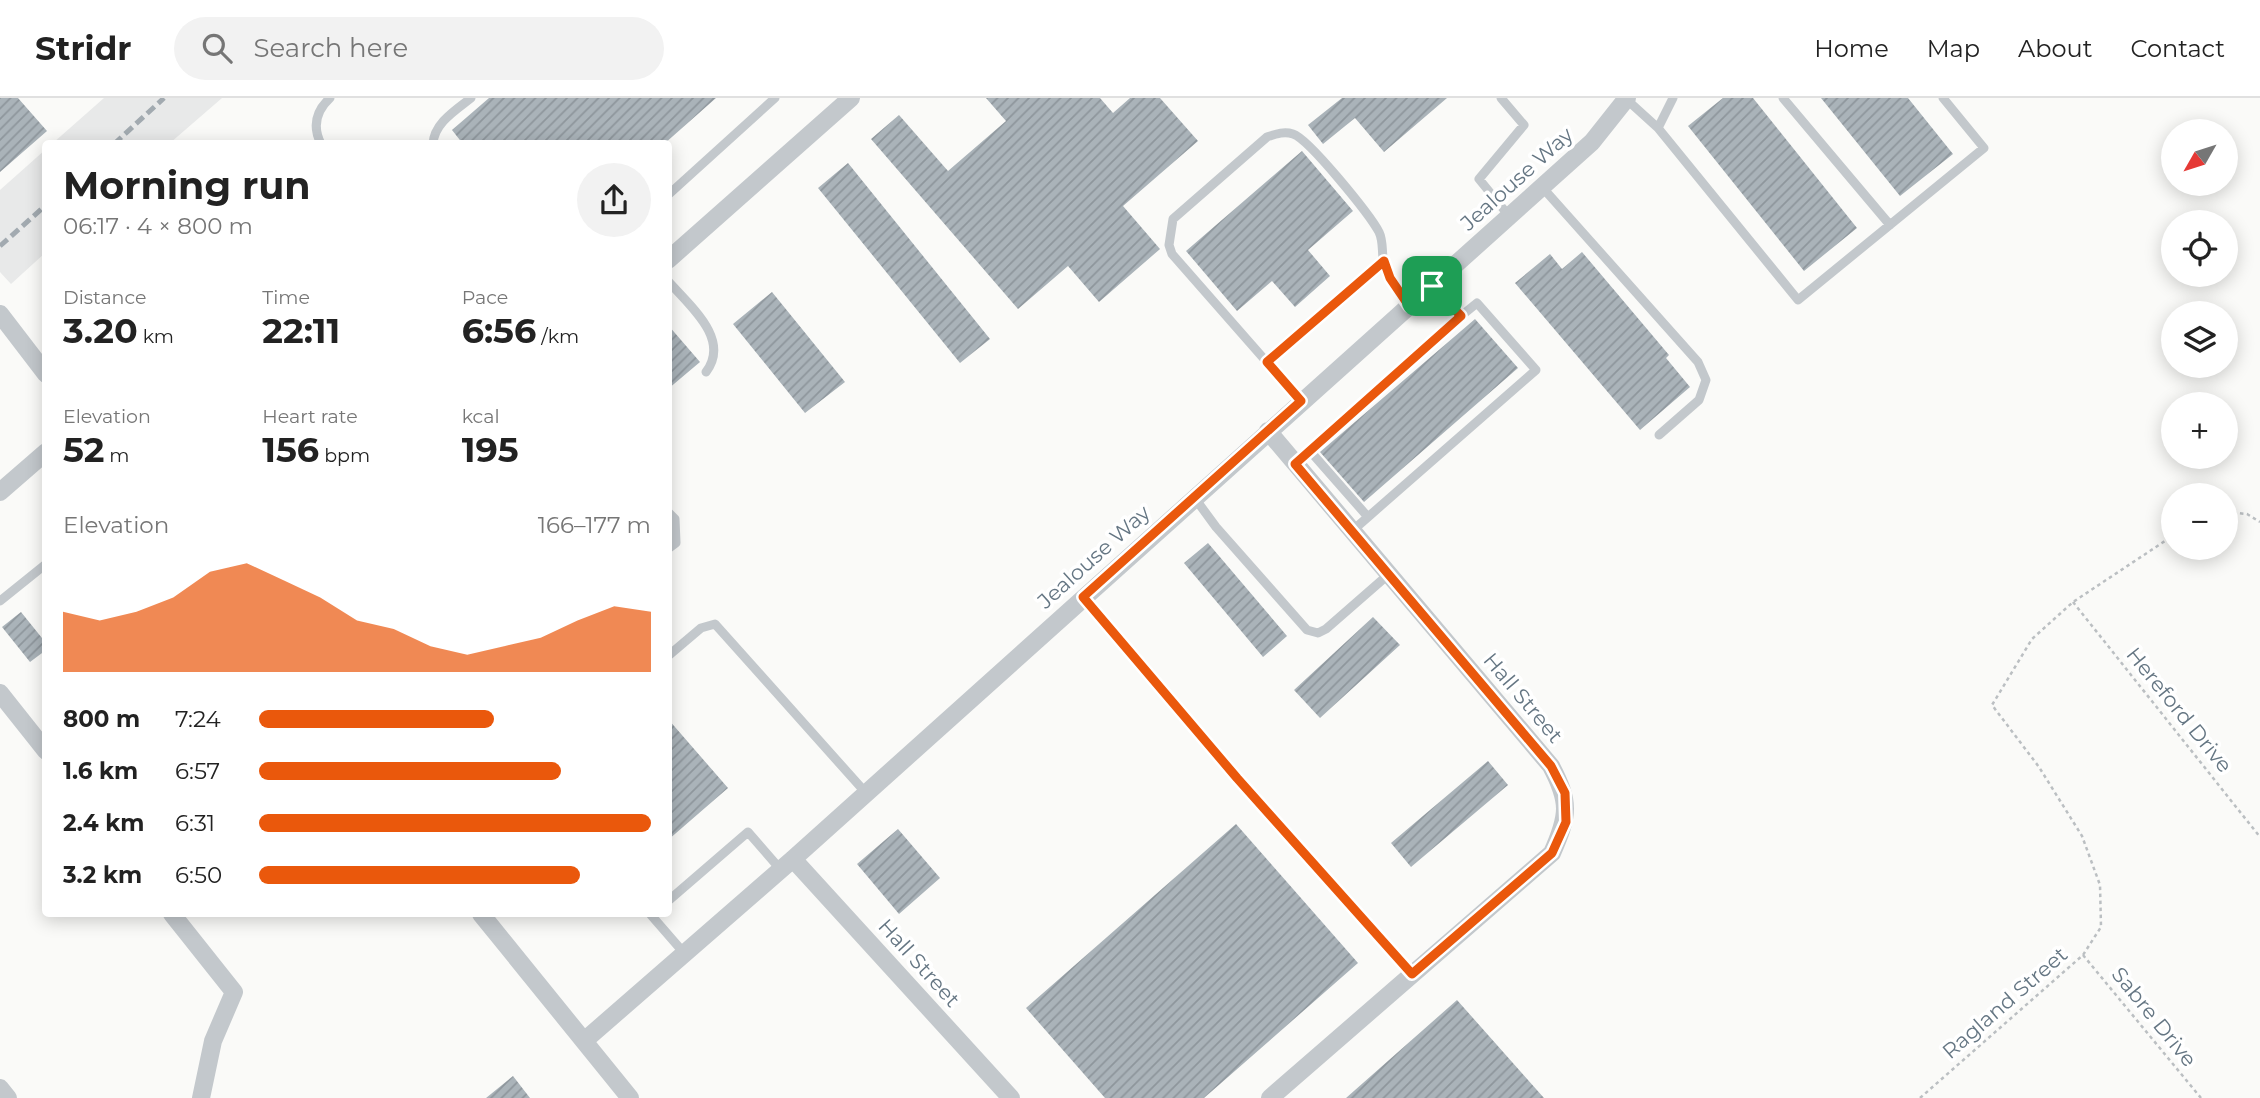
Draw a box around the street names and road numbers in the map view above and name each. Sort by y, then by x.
street label: Jealouse Way [1455,121,1578,236]
street label: Jealouse Way [1032,499,1155,614]
street label: Hereford Drive [2121,642,2237,777]
street label: Hall Street [1479,648,1568,748]
street label: Hall Street [873,914,965,1012]
street label: Ragland Street [1937,942,2072,1064]
street label: Sabre Drive [2107,962,2202,1072]

